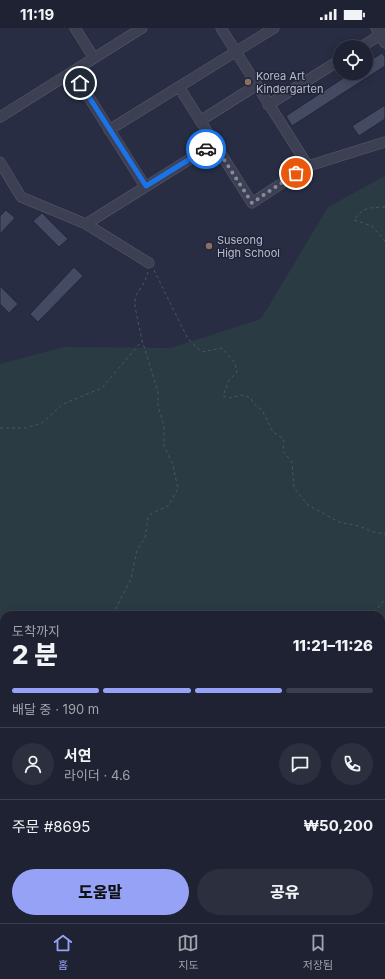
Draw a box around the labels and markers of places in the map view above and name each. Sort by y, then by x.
pin [63,66,97,100]
place label: Korea Art Kindergarten [256,69,323,96]
marker: Korea Art Kindergarten [243,77,253,87]
pin [279,156,313,190]
place label: Suseong High School [217,233,280,260]
marker: Suseong High School [204,241,214,251]

